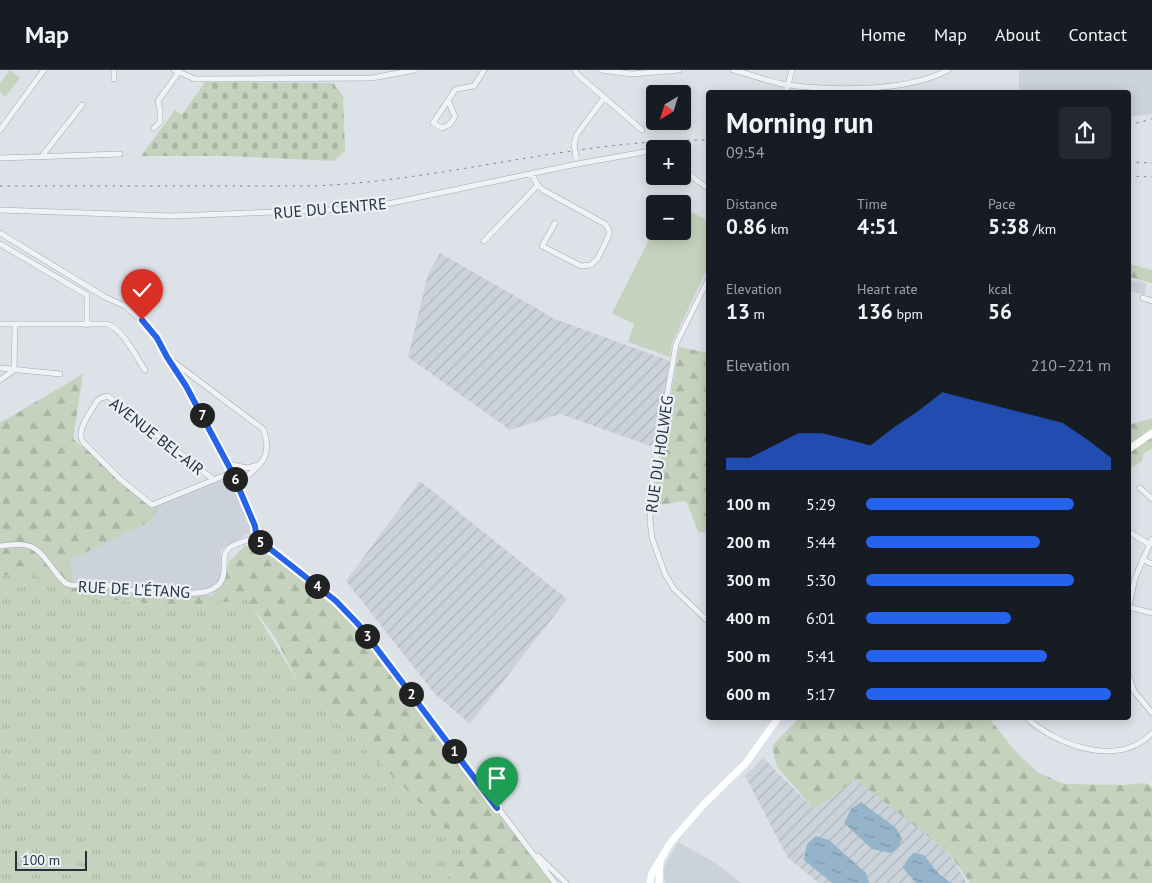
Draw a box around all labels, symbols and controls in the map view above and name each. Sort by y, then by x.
text: Map [25,19,69,50]
text: Home [860,23,906,46]
text: Map [934,23,967,46]
text: About [995,23,1041,46]
text: Contact [1069,23,1127,46]
north arrow [646,85,691,130]
map controls [646,85,691,240]
text: Morning run [726,104,874,141]
button: share [1059,107,1111,159]
button: + [646,140,691,185]
text: 09:54 [726,142,764,162]
street label: RUE DU CENTRE [273,193,387,223]
button: − [646,195,691,240]
text: Distance [726,195,777,213]
text: Time [857,195,887,213]
text: Pace [988,195,1015,213]
text: 0.86 [726,213,767,240]
text: 4:51 [857,213,898,240]
text: 5:38 [988,213,1029,240]
text: km [767,220,789,238]
text: /km [1029,220,1056,238]
pin [121,269,163,320]
icon: check [128,276,156,304]
text: Elevation [726,280,782,298]
text: Heart rate [857,280,918,298]
text: kcal [988,280,1012,298]
text: 13 [726,298,750,325]
text: 136 [857,298,893,325]
text: 56 [988,298,1012,325]
text: m [750,305,765,323]
text: bpm [893,305,923,323]
text: Elevation [726,355,790,375]
text: 210–221 m [1031,355,1111,375]
street label: AVENUE BEL-AIR [106,393,208,479]
street label: RUE DU HOLWEG [641,394,677,514]
pin: 7 [190,402,214,428]
text: 7 [199,406,206,424]
pin: 6 [222,466,248,492]
text: 6 [232,470,239,488]
text: 100 m [726,494,770,514]
text: 5:29 [806,494,836,514]
pin: 5 [248,530,272,554]
text: 200 m [726,532,770,552]
text: 5:44 [806,532,836,552]
text: 5 [257,533,264,551]
text: 300 m [726,570,770,590]
text: 5:30 [806,570,836,590]
pin: 4 [304,574,330,598]
street label: RUE DE L'ÉTANG [77,576,191,602]
text: 4 [314,577,321,595]
text: 400 m [726,608,770,628]
text: 6:01 [806,608,836,628]
pin: 3 [354,624,380,648]
text: 3 [364,627,371,645]
text: 500 m [726,646,770,666]
text: 5:41 [806,646,836,666]
pin: 2 [398,682,424,706]
text: 600 m [726,684,770,704]
text: 5:17 [806,684,836,704]
text: 2 [408,685,415,703]
pin: 1 [442,738,466,764]
text: 1 [451,742,458,760]
pin [476,757,518,808]
icon: arrive [483,764,511,792]
scale bar [15,848,88,871]
text: 100 m [22,851,60,869]

